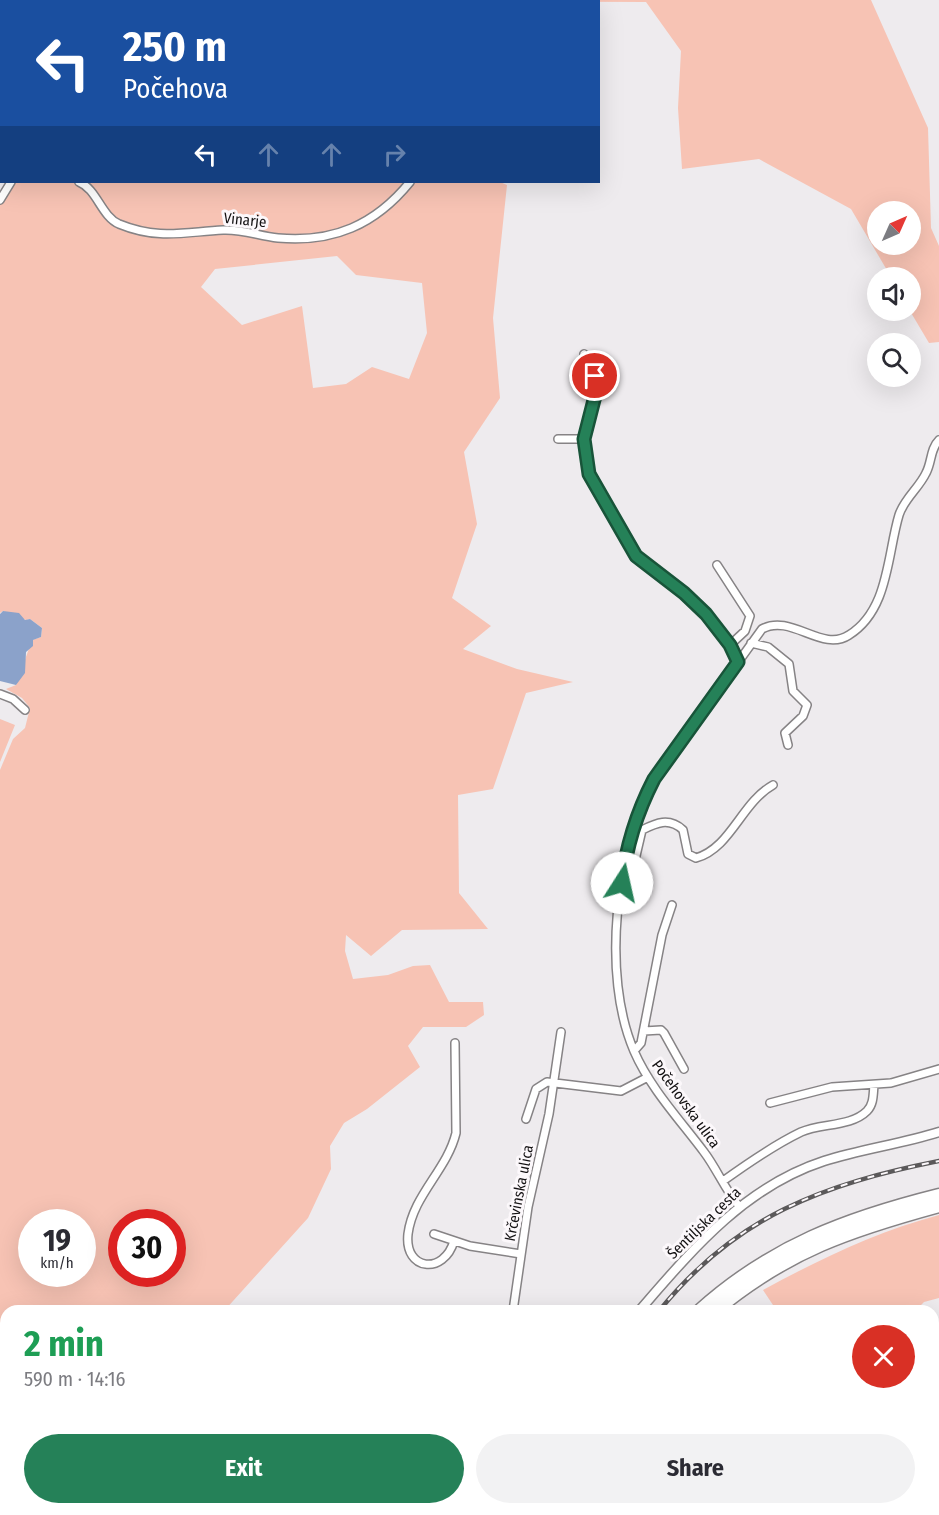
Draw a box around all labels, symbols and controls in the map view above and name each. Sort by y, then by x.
text: 250 m [123,22,227,72]
icon: left [24,24,102,102]
text: Počehova [123,73,228,105]
icon: left [189,138,222,171]
icon: ahead [252,138,285,171]
icon: ahead [315,138,348,171]
icon: right [378,138,411,171]
north arrow [867,201,921,255]
map controls [867,201,921,387]
street label: Vinarje [223,209,267,231]
button: sound [867,267,921,321]
button: search [867,333,921,387]
pin [569,350,620,401]
icon: arrive [578,359,611,392]
position arrow [590,851,654,915]
street label: Počehovska ulica [648,1056,724,1152]
street label: Krčevinska ulica [501,1143,537,1243]
street label: Šentiljska cesta [663,1183,745,1263]
speed limit sign: 30 [108,1209,186,1287]
text: 19 [43,1223,71,1259]
text: km/h [40,1254,74,1272]
text: 2 min [24,1322,104,1366]
button: close [852,1325,915,1388]
text: 590 m · 14:16 [24,1367,125,1391]
button: Exit [24,1434,464,1503]
button: Share [476,1434,915,1503]

